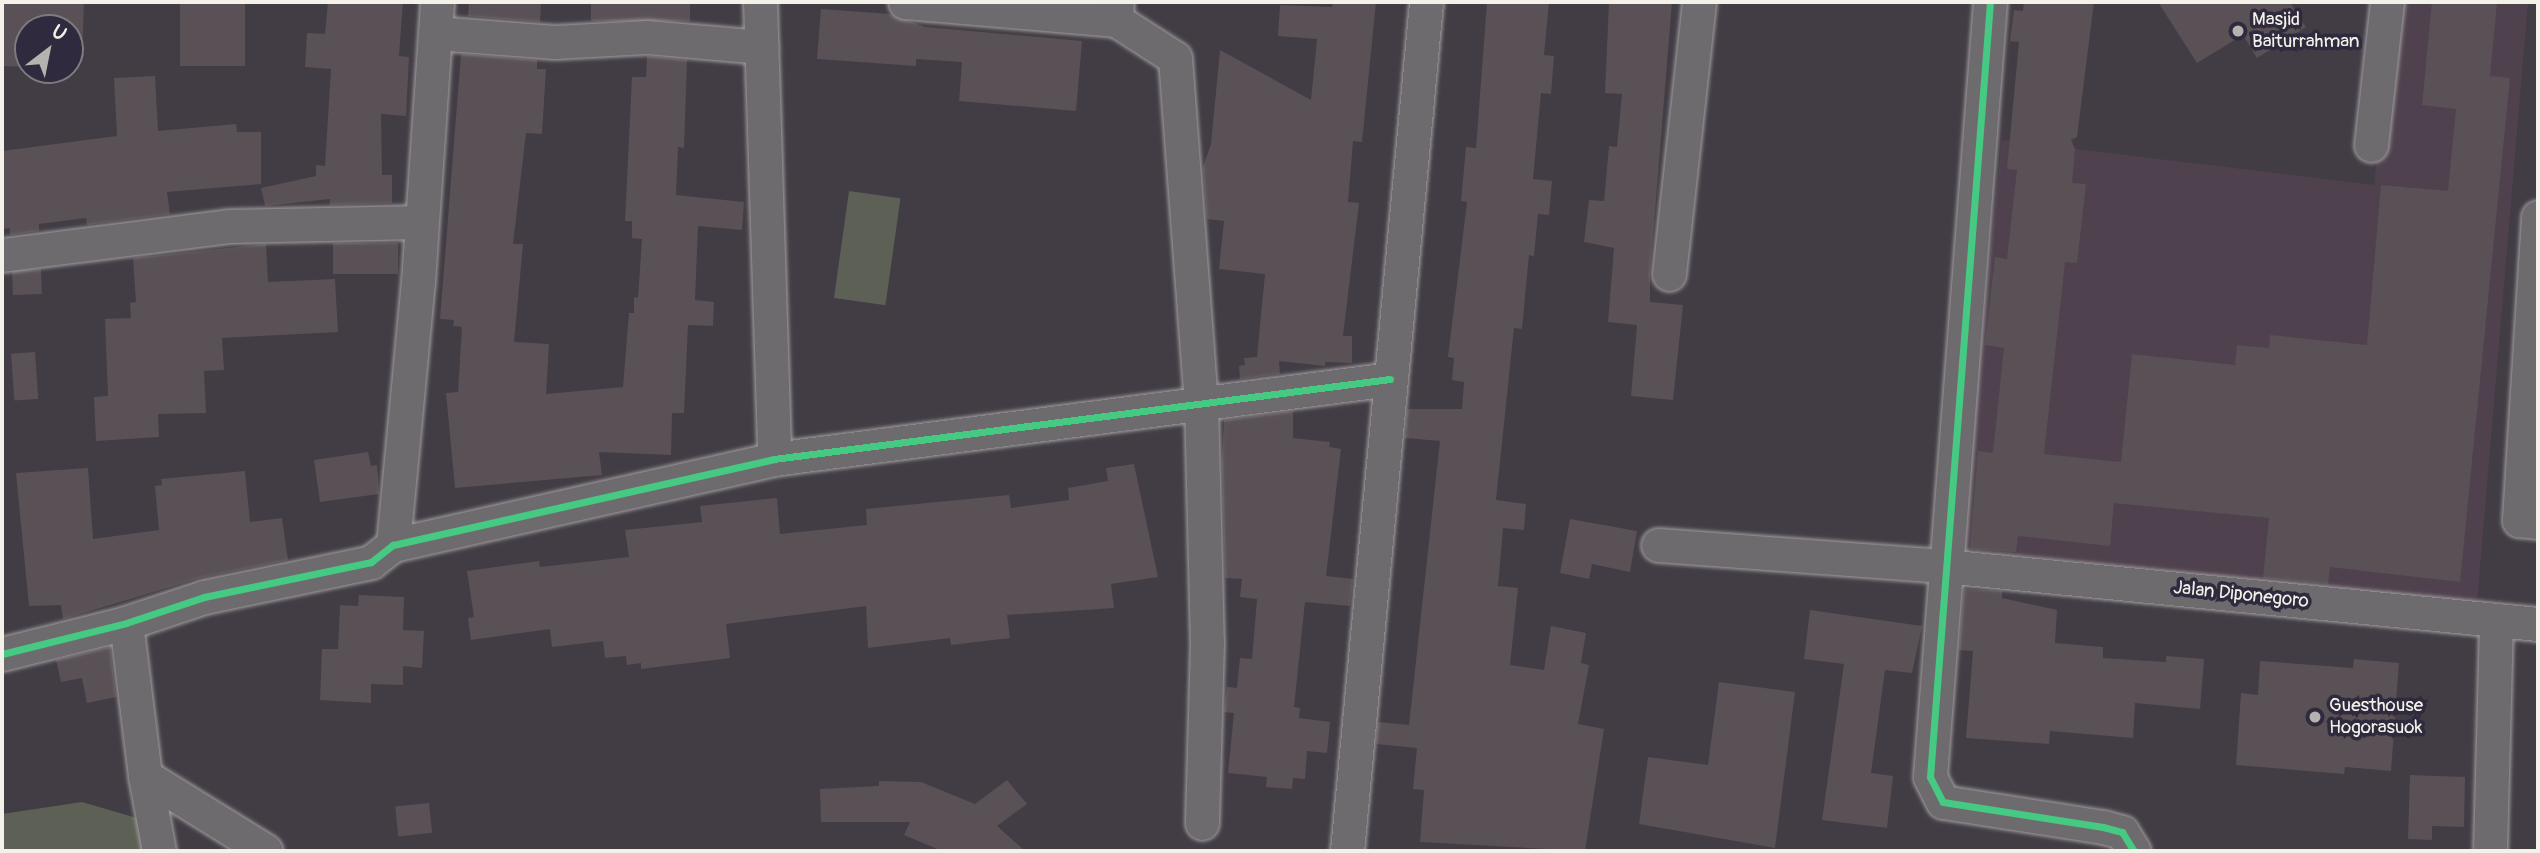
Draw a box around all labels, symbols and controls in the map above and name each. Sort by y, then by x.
place label: Masjid Baiturrahman [2252,9,2359,53]
north arrow [14,14,84,84]
text: U [47,19,71,46]
marker: Masjid Baiturrahman [2230,23,2246,39]
street label: Jalan Diponegoro [2172,577,2310,613]
place label: Guesthouse Hogorasuok [2329,695,2423,739]
marker: Guesthouse Hogorasuok [2307,709,2323,725]

